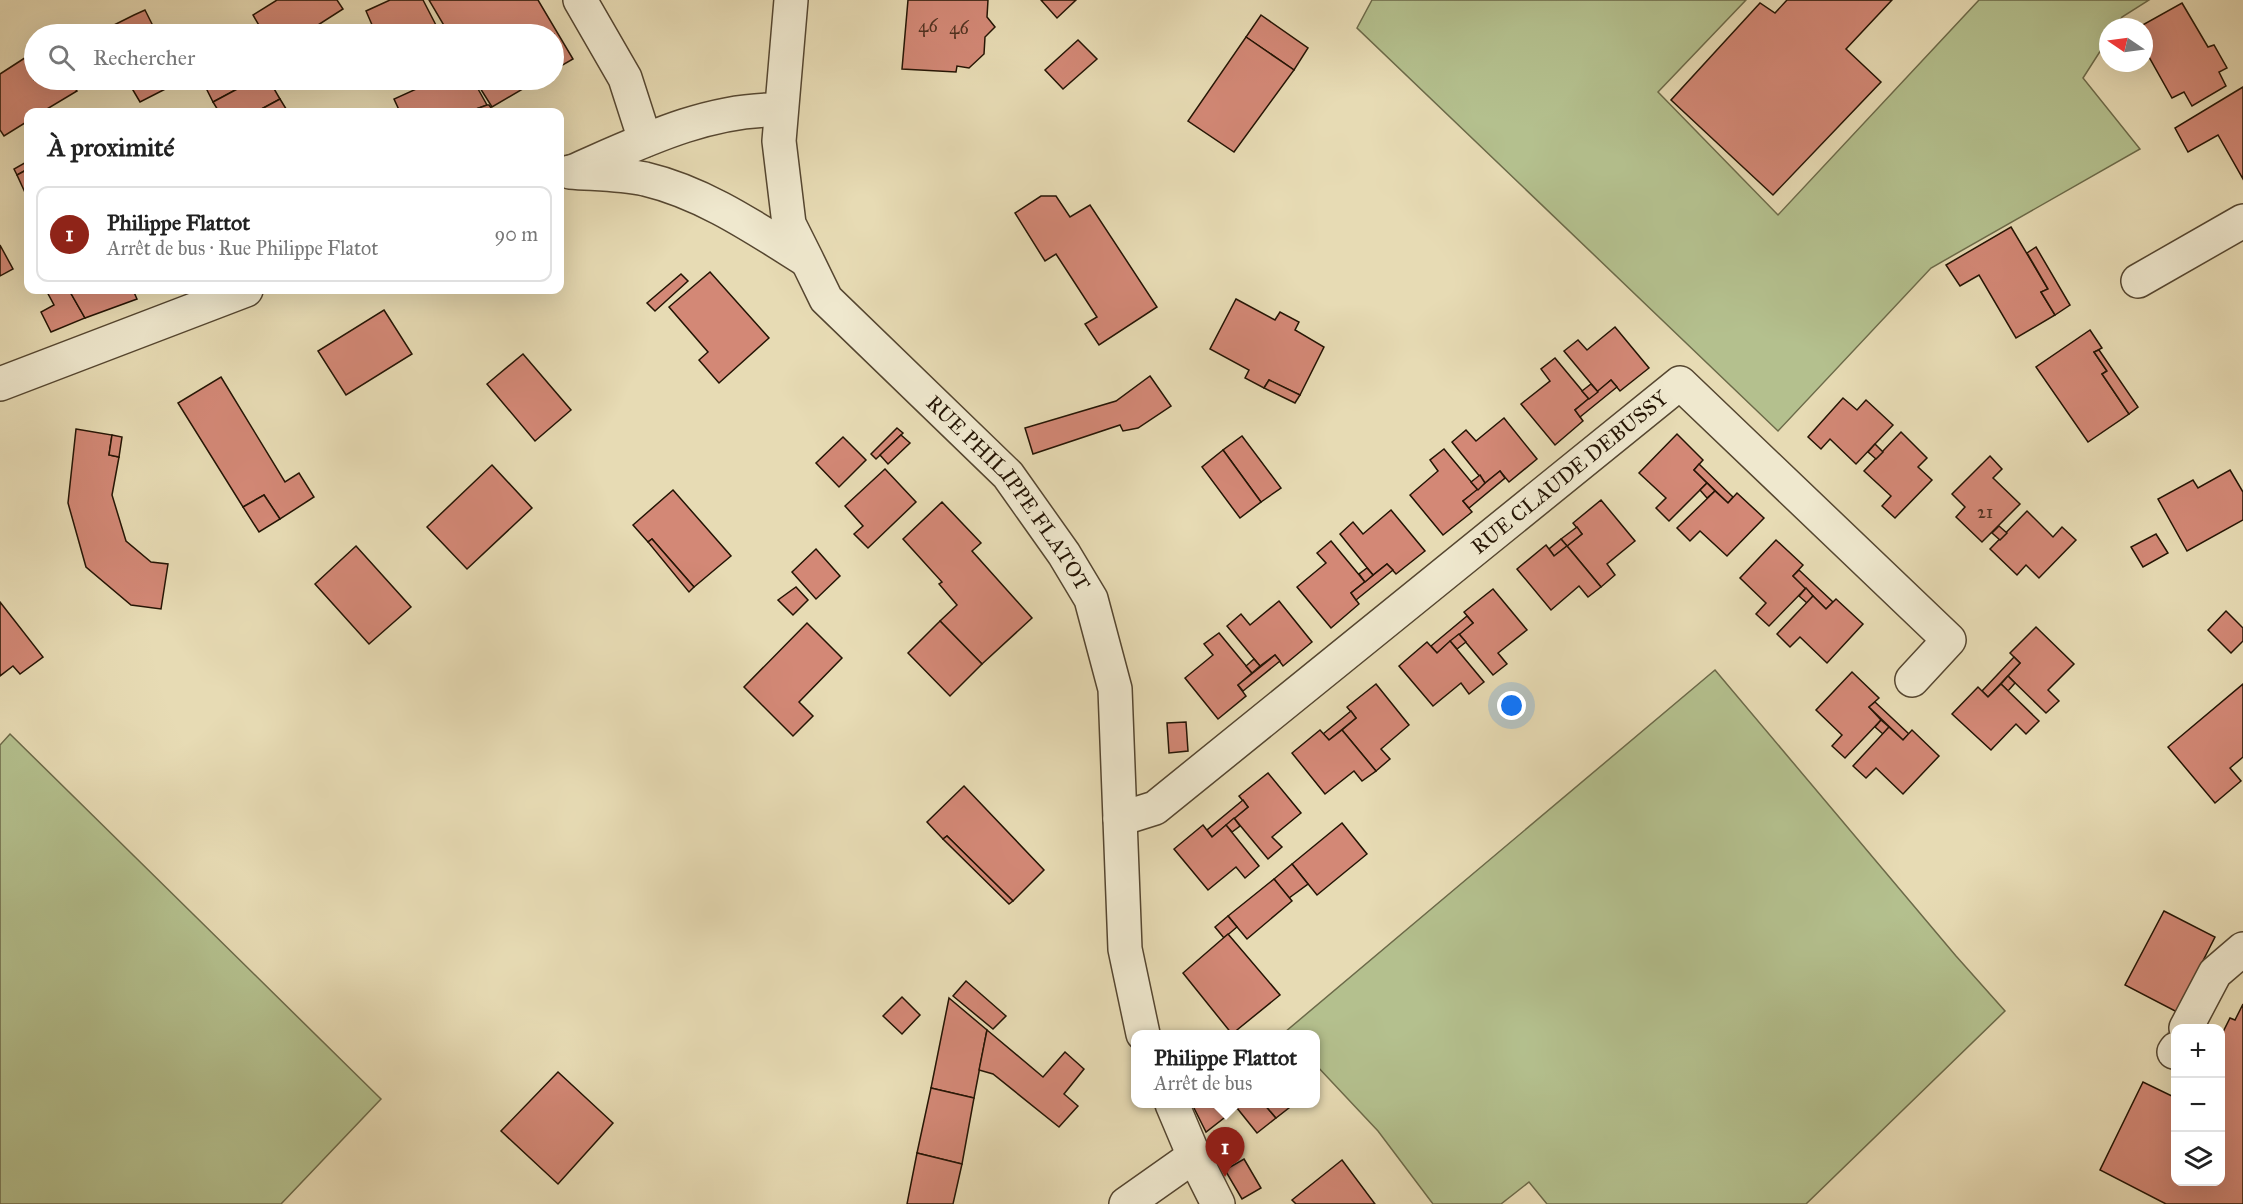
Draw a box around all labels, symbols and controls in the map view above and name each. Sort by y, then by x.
house number: 46 [918,15,938,37]
house number: 46 [949,17,969,39]
north arrow [2099,18,2153,72]
search box [24,24,564,90]
icon: search [45,41,78,74]
text: Rechercher [93,44,195,71]
text: À proximité [48,131,174,163]
text: Philippe Flattot [107,209,250,236]
text: 1 [66,222,73,246]
text: 90 m [495,222,538,246]
text: Arrêt de bus · Rue Philippe Flatot [107,236,378,260]
street label: RUE CLAUDE DEBUSSY [1466,385,1674,560]
street label: RUE PHILIPPE FLATOT [921,390,1096,595]
house number: 21 [1977,501,1993,523]
your location [1497,691,1526,720]
map controls [2171,1024,2225,1186]
button: + [2171,1024,2225,1078]
popup [1131,1030,1320,1108]
text: Philippe Flattot [1154,1044,1297,1071]
text: Arrêt de bus [1154,1071,1252,1095]
button: − [2171,1078,2225,1132]
pin: 1 [1206,1128,1244,1177]
button: layers [2171,1132,2225,1186]

